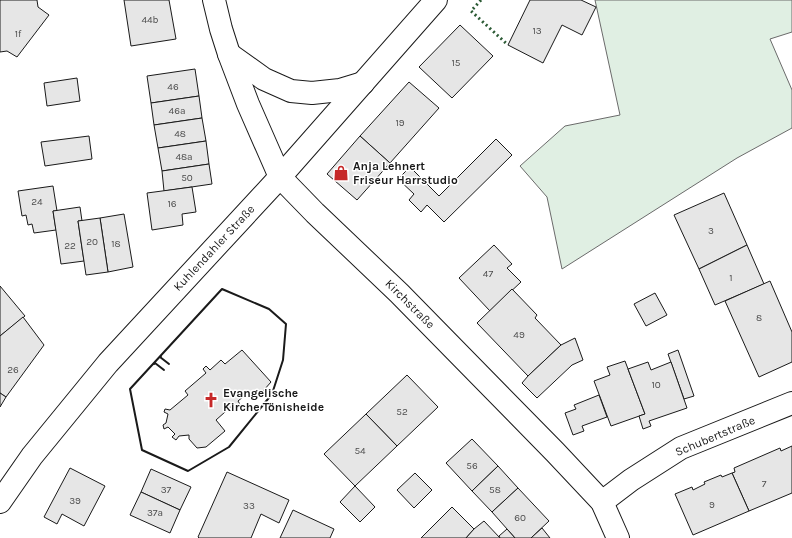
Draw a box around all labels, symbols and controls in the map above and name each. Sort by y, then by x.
house number: 44b [141,14,159,26]
house number: 13 [532,25,542,37]
house number: 1f [15,28,22,40]
house number: 15 [452,57,461,69]
house number: 46 [167,81,179,93]
house number: 46a [169,105,185,117]
house number: 19 [395,117,405,129]
house number: 48 [174,128,186,140]
house number: 48a [175,151,193,163]
place label: Anja Lehnert Friseur Harrstudio [353,159,458,187]
shop icon: Anja Lehnert Friseur Harrstudio [332,164,350,182]
house number: 50 [181,172,193,184]
house number: 24 [31,196,43,208]
house number: 16 [167,198,177,210]
street label: Kuhlendahler Straße [171,202,257,294]
house number: 3 [708,225,714,237]
house number: 20 [86,236,98,248]
house number: 18 [111,238,121,250]
house number: 22 [64,240,76,252]
house number: 47 [483,268,493,280]
house number: 1 [729,272,733,284]
street label: Kirchstraße [382,276,438,332]
house number: 8 [756,312,762,324]
house number: 49 [513,329,525,341]
house number: 26 [7,364,19,376]
house number: 10 [651,379,661,391]
place label: Evangelische Kirche Tönisheide [223,386,324,414]
church icon: Evangelische Kirche Tönisheide [202,391,220,409]
house number: 52 [396,406,408,418]
street label: Schubertstraße [673,413,757,459]
house number: 54 [354,445,366,457]
house number: 56 [466,460,478,472]
house number: 7 [762,478,767,490]
house number: 37 [161,484,172,496]
house number: 58 [489,484,501,496]
house number: 39 [69,495,81,507]
house number: 9 [709,499,715,511]
house number: 33 [243,500,255,512]
house number: 37a [147,507,163,519]
house number: 60 [514,512,526,524]

